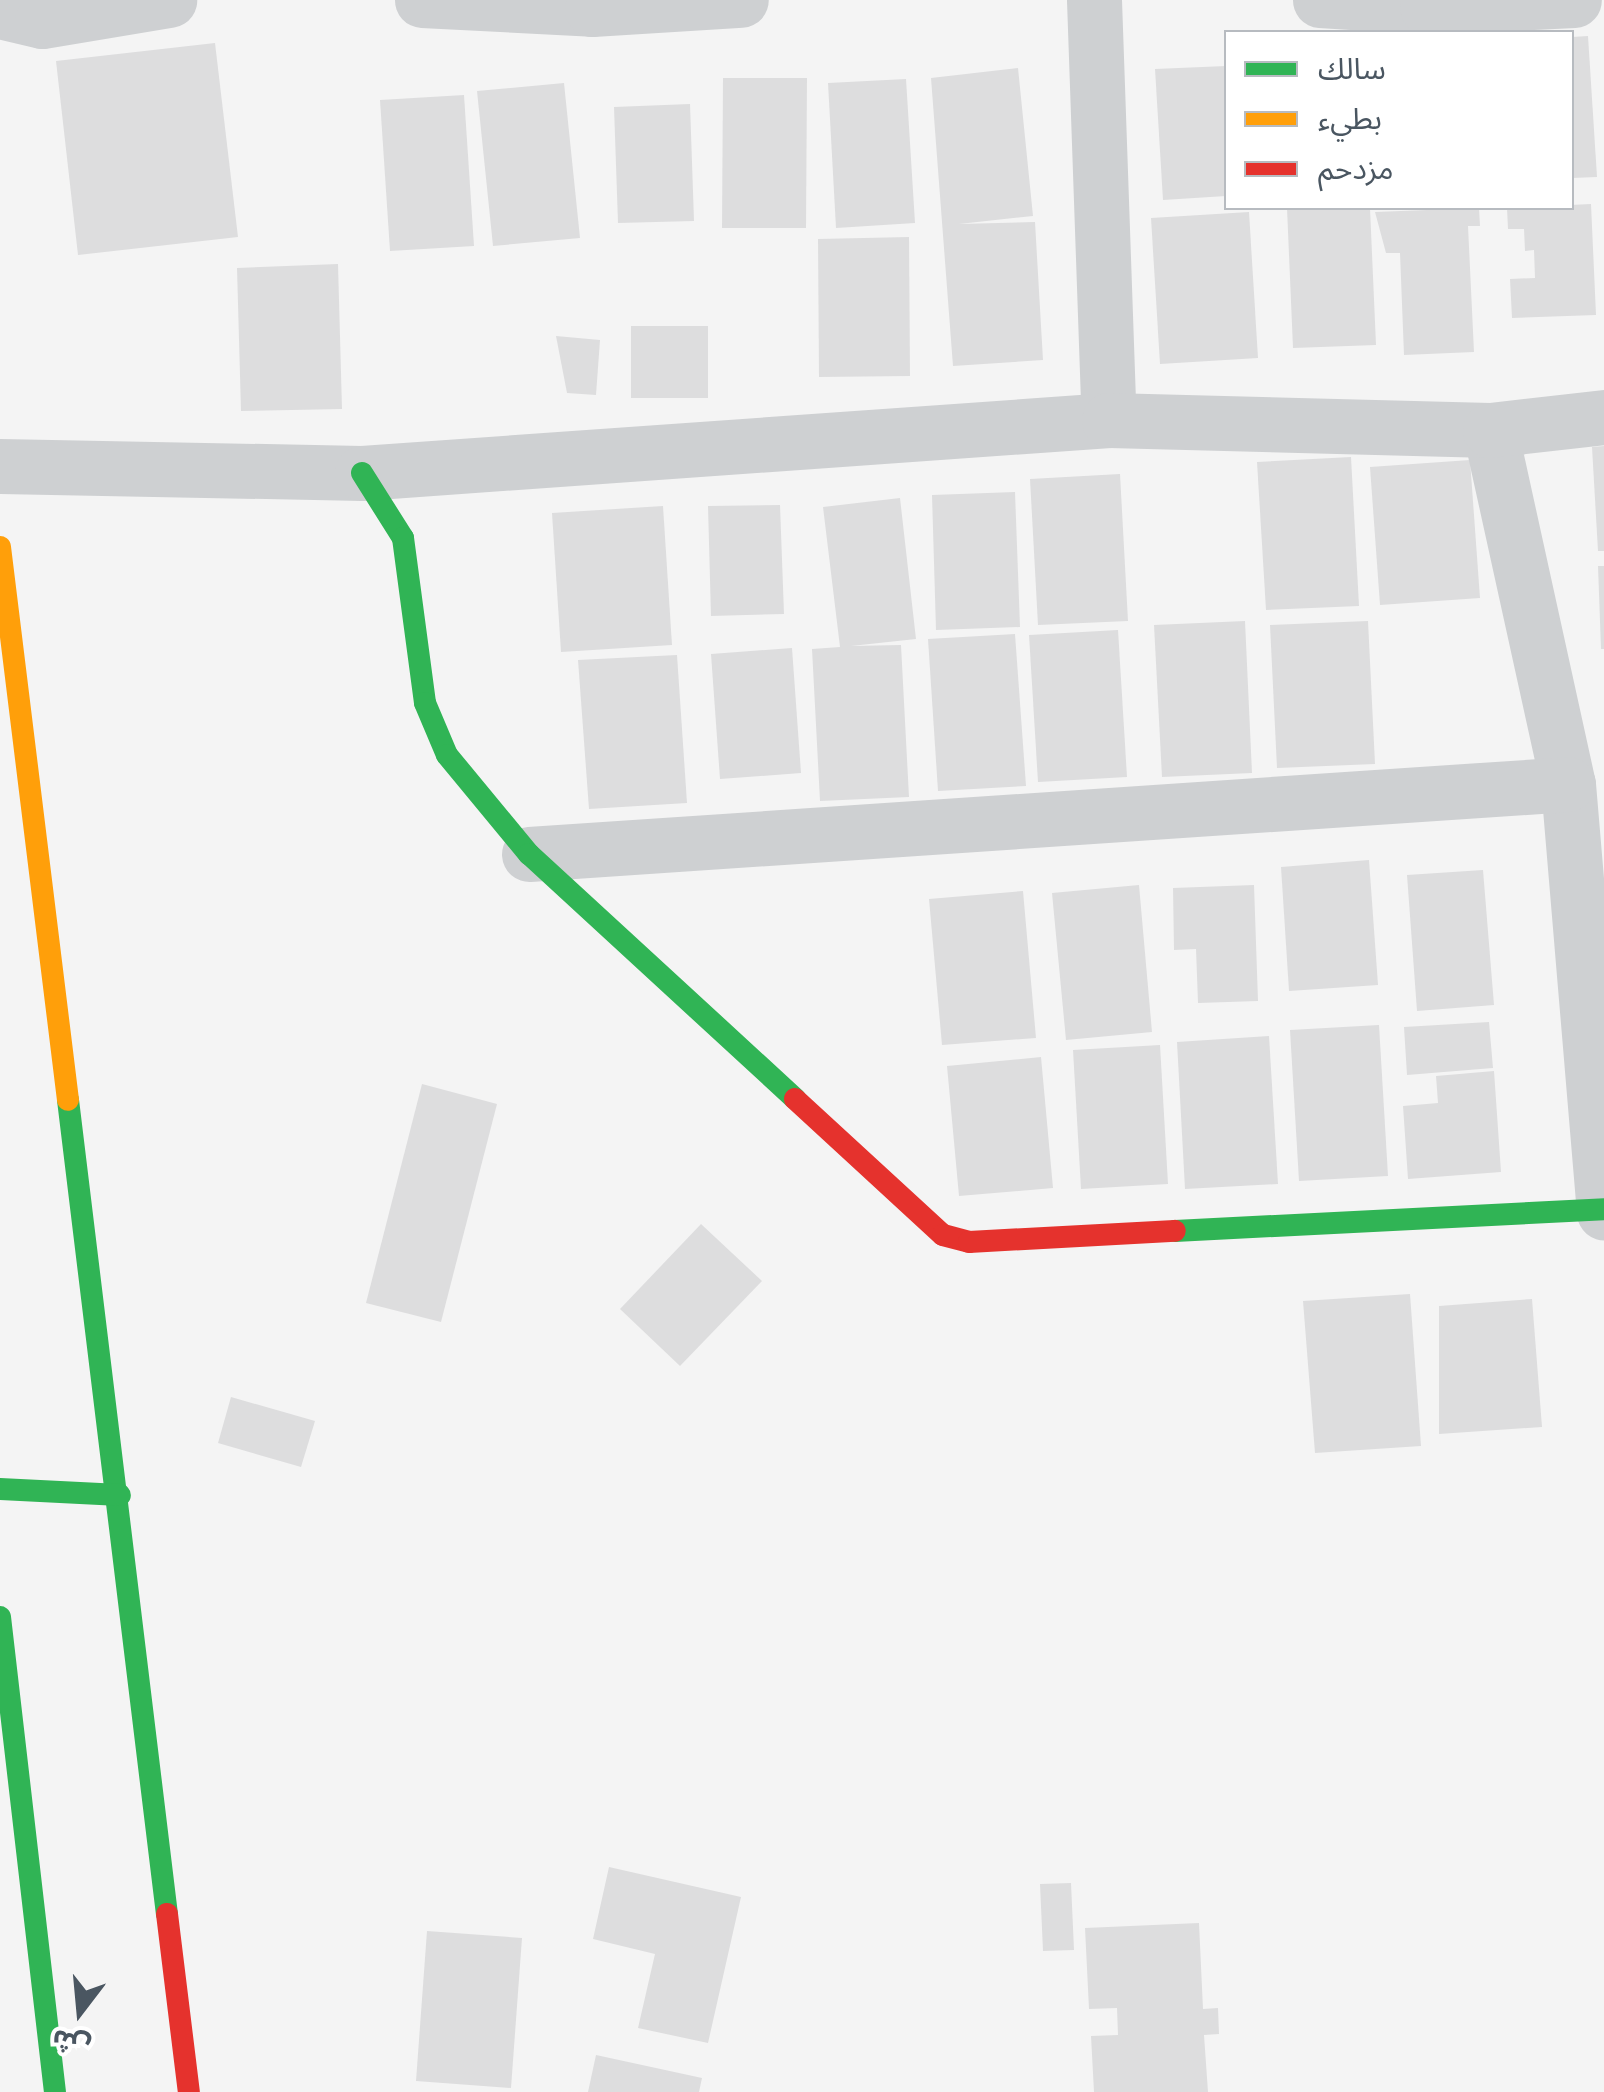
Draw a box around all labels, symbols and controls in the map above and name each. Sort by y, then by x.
legend [1224,30,1574,210]
text: سالك [1318,53,1386,90]
text: بطيء [1318,103,1382,140]
text: مزدحم [1318,153,1394,190]
north arrow [30,1962,130,2062]
text: ش [48,2018,95,2063]

